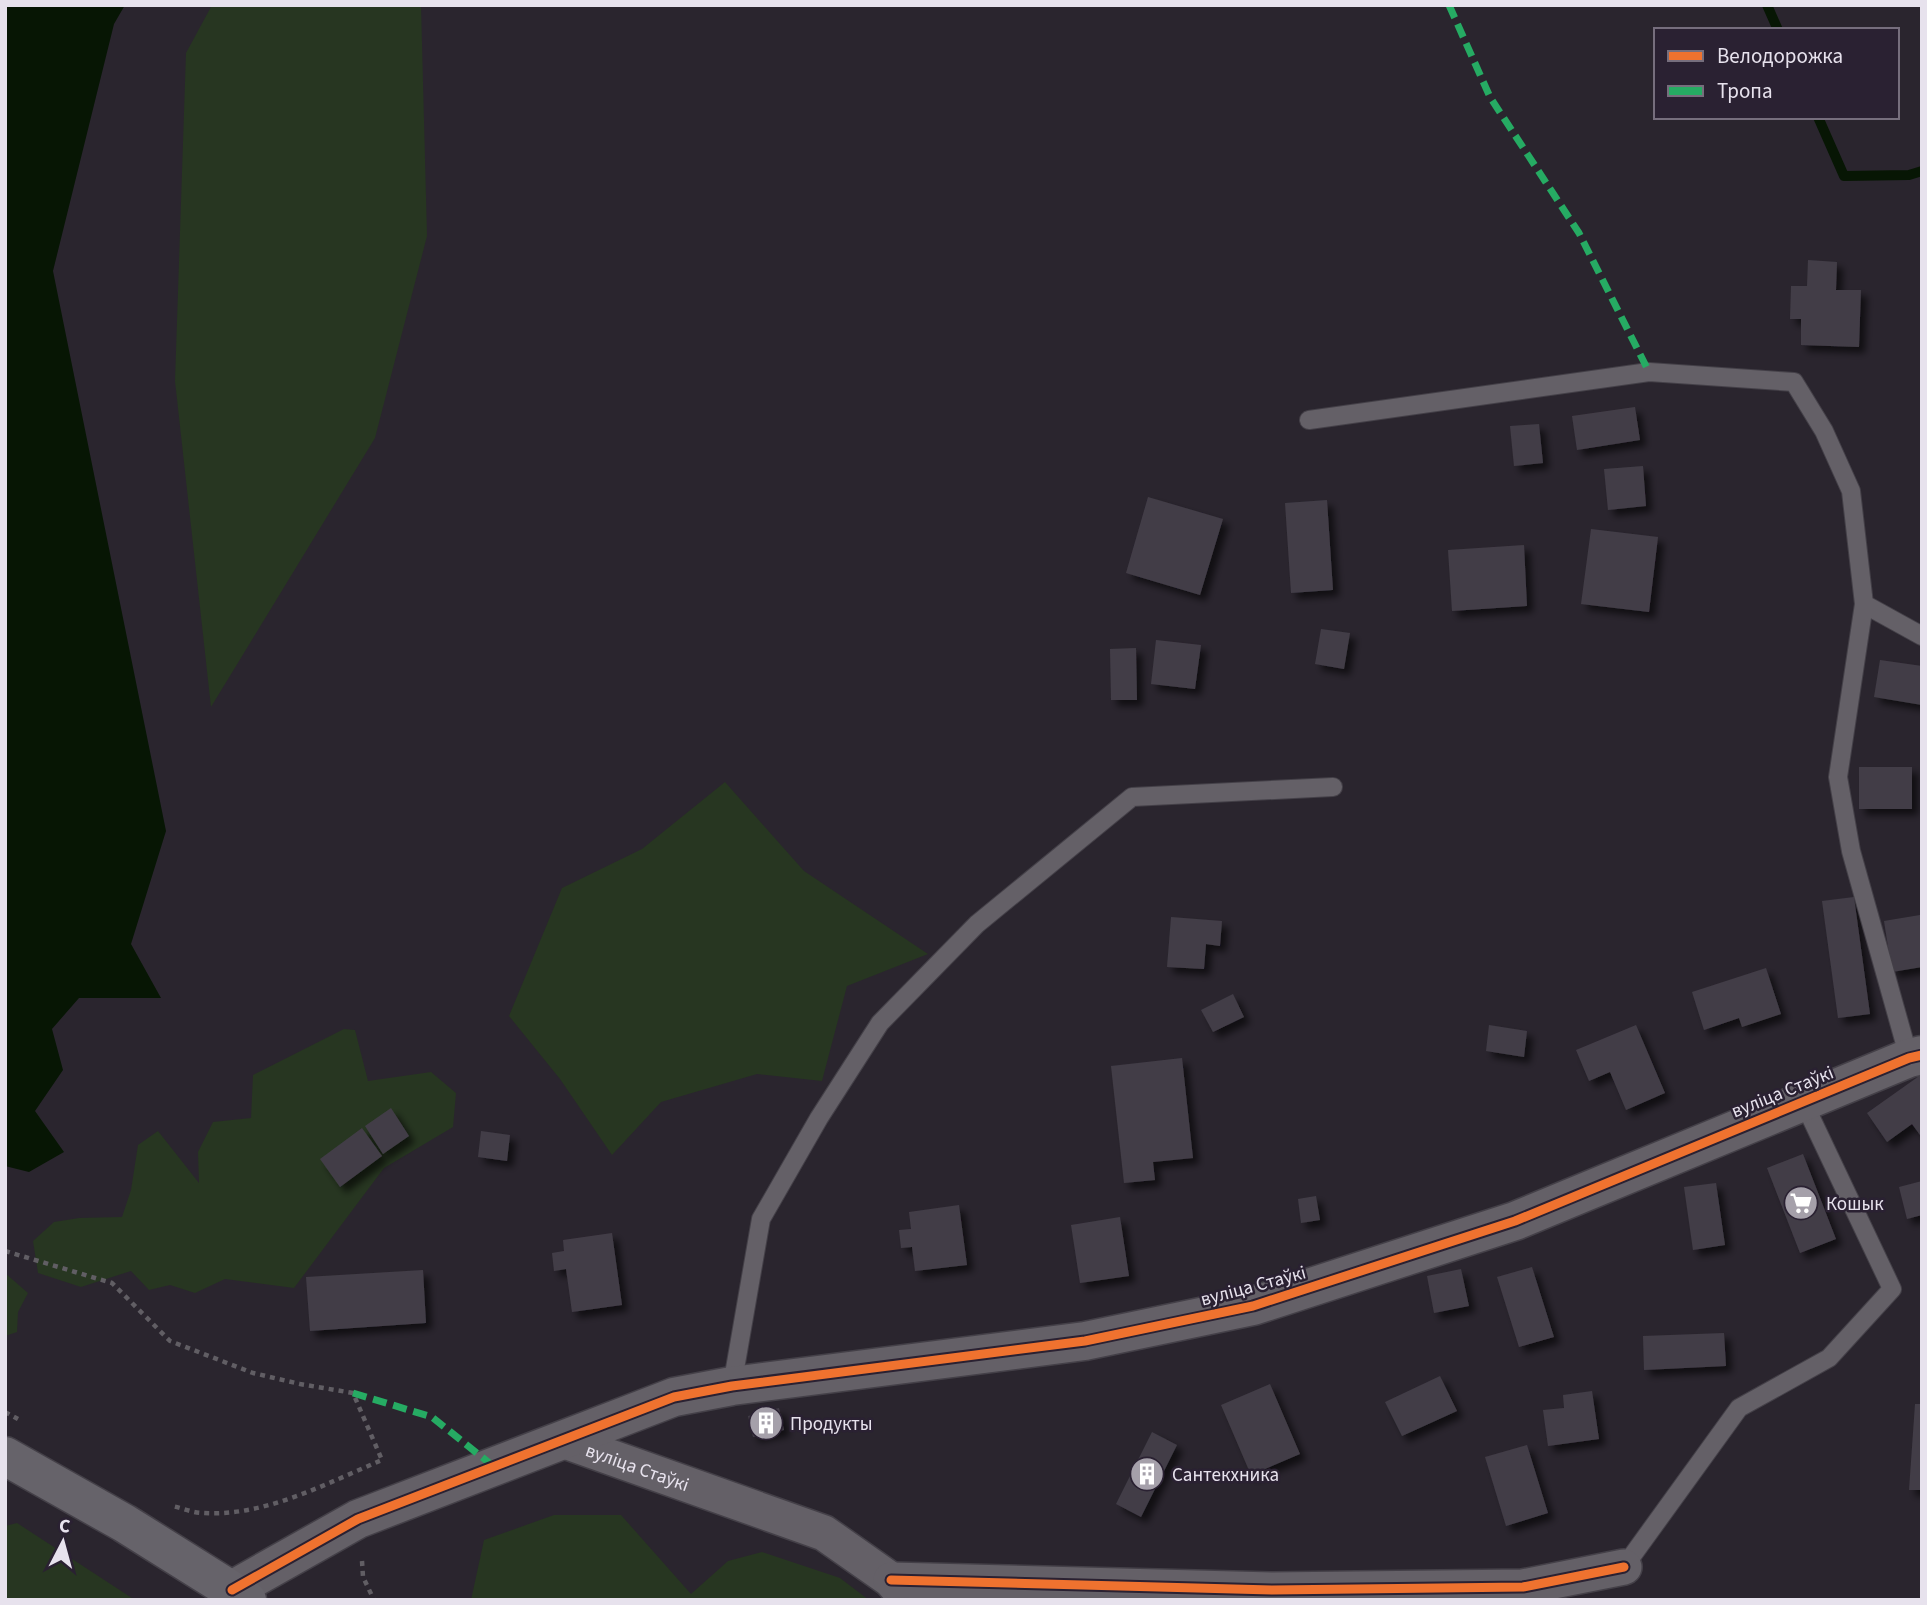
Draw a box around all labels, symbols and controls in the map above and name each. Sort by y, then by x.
legend [1654,28,1899,119]
text: Велодорожка [1717,41,1843,71]
text: Тропа [1717,76,1773,106]
street label: вуліца Стаўкі [1727,1060,1838,1125]
supermarket icon: Кошык [1782,1184,1820,1222]
place label: Кошык [1826,1191,1884,1218]
street label: вуліца Стаўкі [1198,1259,1309,1314]
building icon: Продукты [747,1404,785,1442]
place label: Продукты [790,1411,873,1438]
street label: вуліца Стаўкі [581,1437,693,1499]
building icon: Сантекхника [1128,1455,1166,1493]
place label: Сантекхника [1172,1462,1279,1489]
north arrow [28,1507,98,1577]
text: С [58,1513,72,1541]

